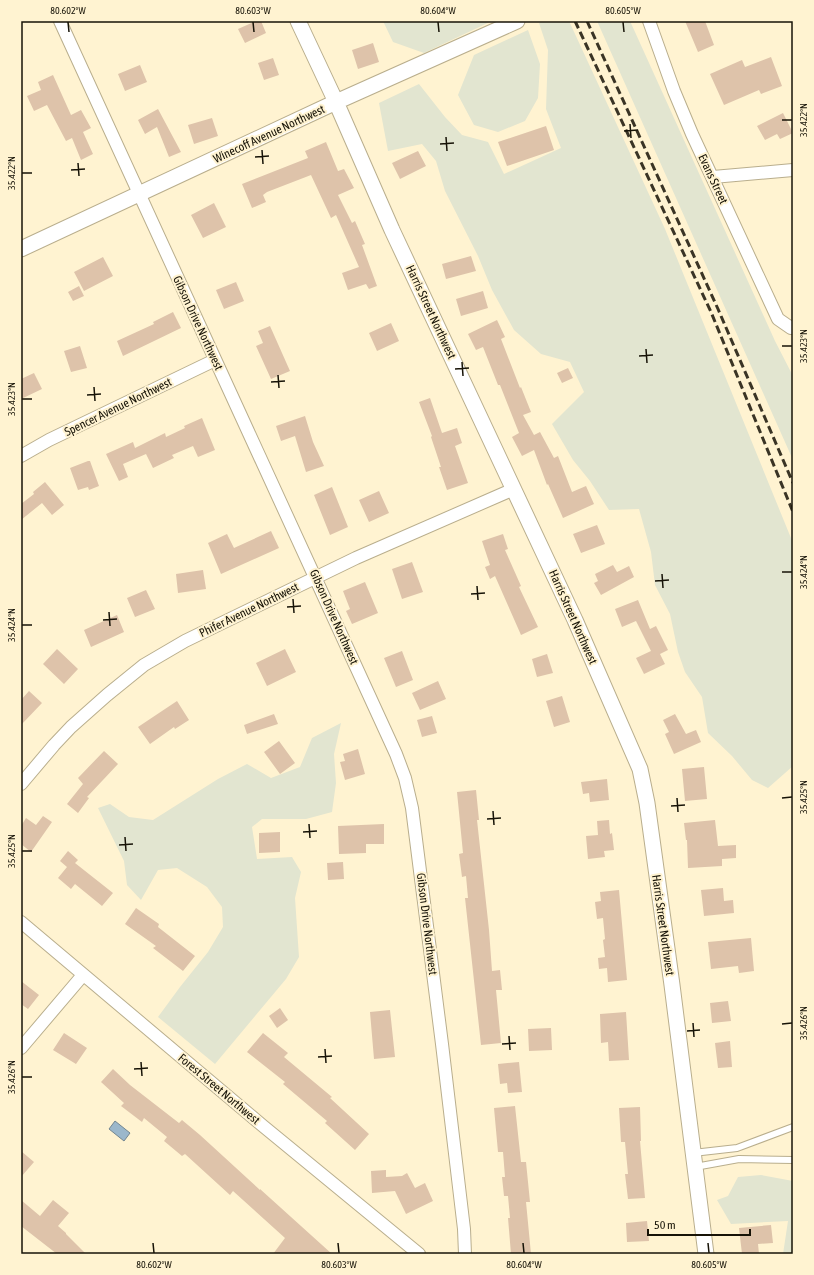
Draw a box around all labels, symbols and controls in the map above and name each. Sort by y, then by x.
text: 80.602°W [50,5,86,16]
text: 80.603°W [235,5,271,16]
text: 80.604°W [420,5,456,16]
text: 80.605°W [605,5,641,16]
street label: Winecoff Avenue Northwest [211,102,327,166]
text: 35.422°N [798,103,809,137]
street label: Evans Street [695,152,731,207]
text: 35.422°N [6,156,17,190]
street label: Harris Street Northwest [403,263,459,362]
street label: Gibson Drive Northwest [170,274,226,373]
text: 35.423°N [798,329,809,363]
street label: Spencer Avenue Northwest [62,375,174,439]
text: 35.423°N [6,382,17,416]
text: 35.424°N [798,555,809,589]
street label: Gibson Drive Northwest [307,567,361,667]
street label: Harris Street Northwest [546,568,600,667]
street label: Phifer Avenue Northwest [197,580,301,640]
text: 35.424°N [6,608,17,642]
text: 35.425°N [798,780,809,814]
text: 35.425°N [6,834,17,868]
street label: Gibson Drive Northwest [414,872,440,976]
street label: Harris Street Northwest [649,874,677,977]
text: 35.426°N [798,1006,809,1040]
street label: Forest Street Northwest [175,1051,263,1128]
text: 35.426°N [6,1060,17,1094]
scale bar [648,1211,750,1237]
text: 50 m [654,1218,676,1232]
text: 80.602°W [136,1259,172,1270]
text: 80.603°W [321,1259,357,1270]
text: 80.604°W [506,1259,542,1270]
text: 80.605°W [691,1259,727,1270]

